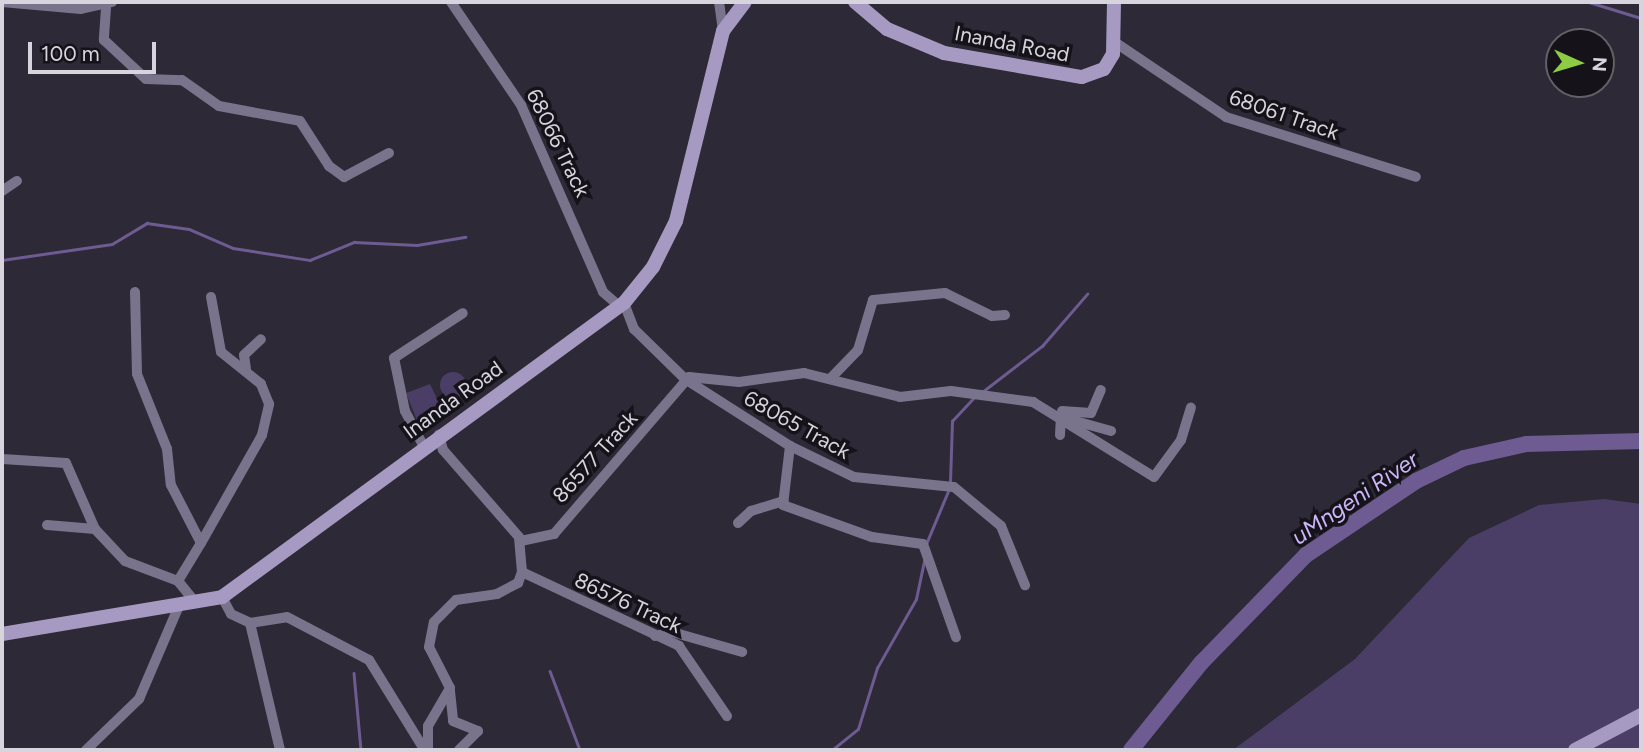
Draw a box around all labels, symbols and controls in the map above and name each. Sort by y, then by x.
street label: Inanda Road [952,21,1072,67]
scale bar [32,28,159,72]
north arrow [1545,28,1615,98]
text: 100 m [41,41,100,66]
text: N [1587,56,1611,72]
street label: 68066 Track [521,85,595,201]
street label: 68061 Track [1226,85,1342,145]
street label: Inanda Road [399,356,507,444]
street label: 68065 Track [740,386,854,464]
street label: 86577 Track [547,406,643,508]
water label: uMngeni River [1286,445,1424,551]
street label: 86576 Track [570,567,686,639]

